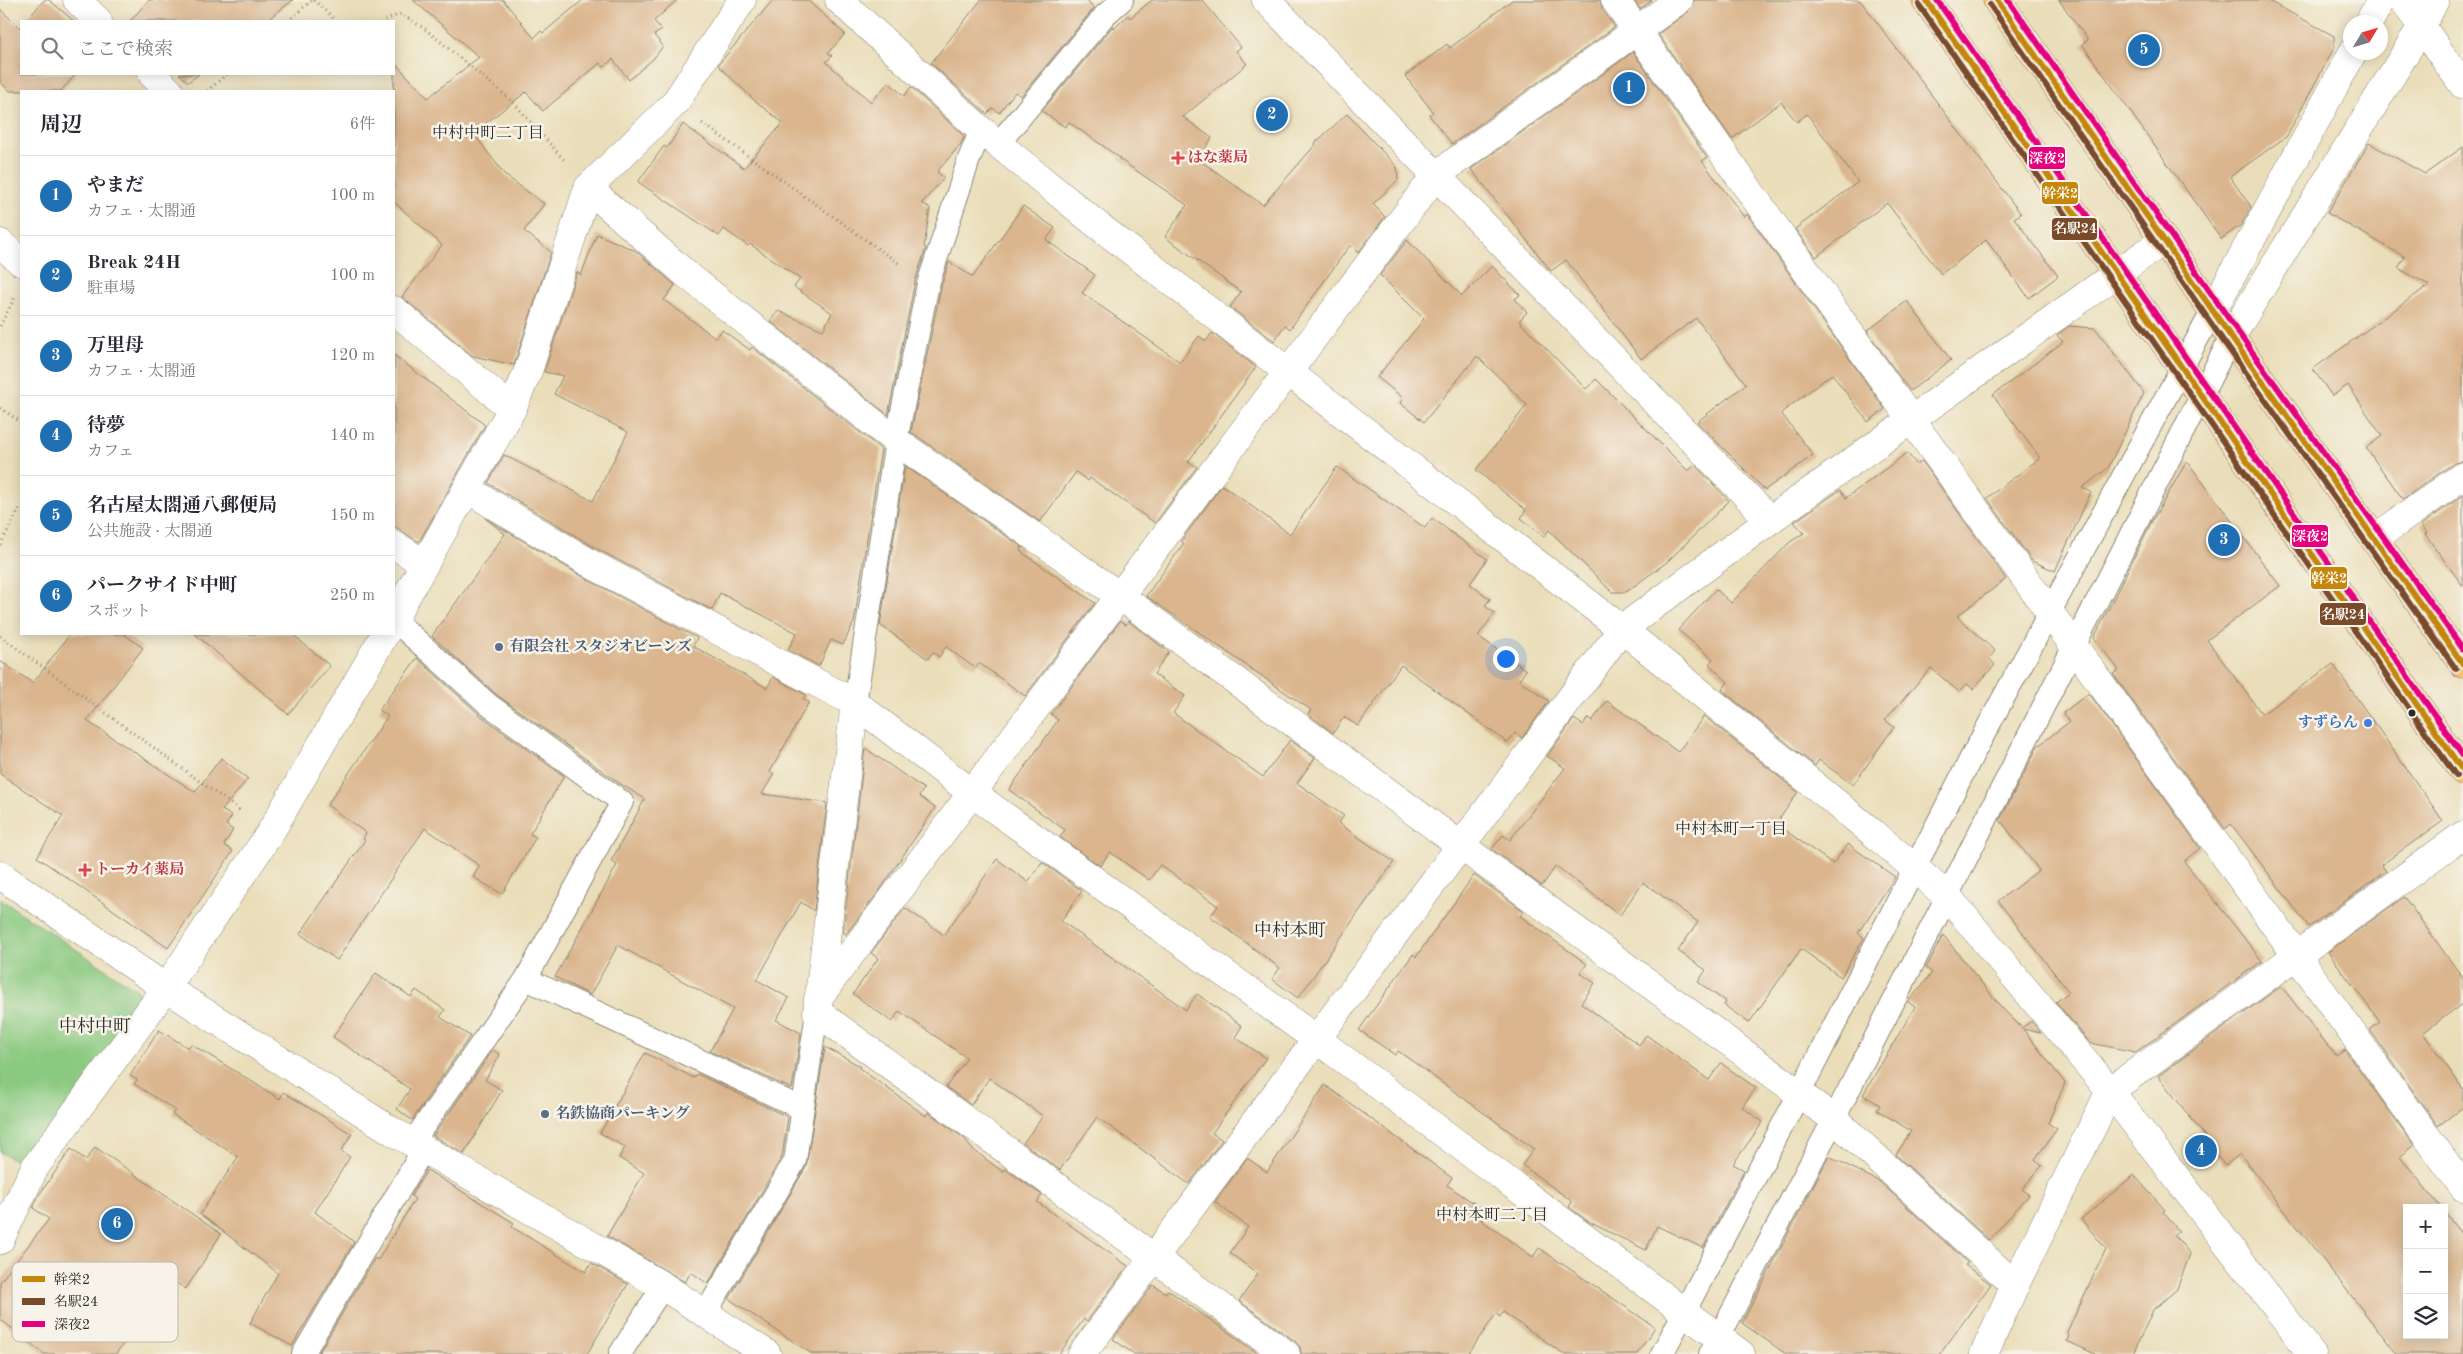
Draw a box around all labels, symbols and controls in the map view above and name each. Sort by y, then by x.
north arrow [2343,15,2388,60]
search box [20,20,395,75]
pin: 5 [2128,31,2160,69]
icon: search [38,34,66,62]
text: ここで検索 [78,41,173,60]
pin: 1 [1613,69,1645,107]
pin: 2 [1256,96,1288,134]
text: 周辺 [40,115,82,136]
text: 6件 [350,117,375,133]
district label: 中村中町二丁目 [432,124,544,142]
line badge: 深夜2 [2028,146,2066,170]
place label: はな薬局 [1188,149,1248,166]
text: 深夜2 [2029,151,2065,166]
marker: はな薬局 [1172,152,1184,164]
text: やまだ [87,177,144,196]
line badge: 幹栄2 [2041,181,2079,205]
text: 幹栄2 [2042,186,2078,201]
text: 1 [51,188,61,204]
text: 100 m [330,188,375,204]
text: カフェ · 太閤通 [87,204,196,220]
line badge: 名駅24 [2051,217,2098,241]
text: 名駅24 [2053,221,2097,236]
text: Break 24H [87,254,181,273]
text: 2 [51,268,61,284]
text: 100 m [330,268,375,284]
text: 駐車場 [87,281,135,297]
text: 万里母 [87,337,144,356]
text: 3 [51,348,61,364]
text: 120 m [330,348,375,364]
text: カフェ · 太閤通 [87,364,196,380]
text: 待夢 [87,417,125,436]
text: 4 [51,428,61,444]
text: 140 m [330,428,375,444]
text: カフェ [87,444,134,460]
text: 名古屋太閤通八郵便局 [87,497,277,516]
text: 5 [51,508,61,524]
text: 150 m [330,508,375,524]
pin: 3 [2208,521,2240,559]
text: 公共施設 · 太閤通 [87,524,212,540]
line badge: 深夜2 [2291,524,2329,548]
text: 深夜2 [2292,529,2328,544]
line badge: 幹栄2 [2310,566,2348,590]
text: 幹栄2 [2311,571,2347,586]
text: パークサイド中町 [87,577,238,596]
text: 6 [51,588,61,604]
text: 250 m [330,588,375,604]
line badge: 名駅24 [2319,602,2367,626]
text: スポット [87,604,151,620]
text: 名駅24 [2321,607,2365,622]
place label: 有限会社 スタジオビーンズ [509,638,692,655]
marker: 有限会社 スタジオビーンズ [493,641,505,653]
your location [1493,646,1519,672]
unlabelled marker [2407,708,2417,718]
place label: すずらん [2298,713,2358,731]
marker: すずらん [2362,717,2374,729]
district label: 中村本町一丁目 [1675,820,1787,838]
place label: トーカイ薬局 [95,861,184,878]
marker: トーカイ薬局 [79,864,91,876]
district label: 中村本町 [1254,920,1326,940]
district label: 中村中町 [59,1016,131,1036]
place label: 名鉄協商パーキング [555,1105,690,1122]
marker: 名鉄協商パーキング [539,1108,551,1120]
pin: 4 [2185,1132,2217,1170]
map controls [2403,1204,2448,1339]
button: + [2403,1204,2448,1249]
pin: 6 [101,1205,133,1243]
district label: 中村本町二丁目 [1436,1206,1548,1224]
button: − [2403,1249,2448,1294]
legend [12,1262,178,1342]
text: 幹栄2 [54,1272,90,1287]
text: 名駅24 [54,1294,98,1309]
button: layers [2403,1294,2448,1339]
text: 深夜2 [54,1317,90,1332]

